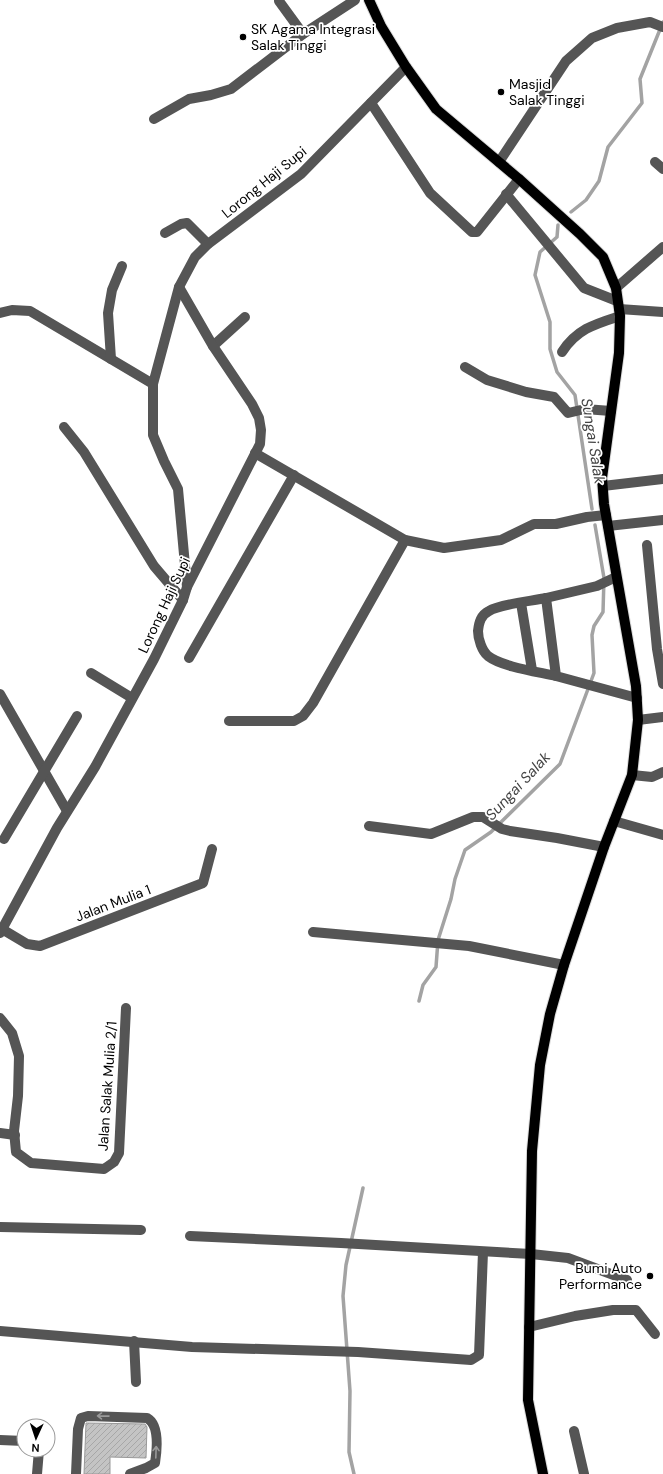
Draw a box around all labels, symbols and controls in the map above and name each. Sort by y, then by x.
place label: SK Agama Integrasi Salak Tinggi [251,20,375,54]
marker: SK Agama Integrasi Salak Tinggi [238,32,248,42]
place label: Masjid Salak Tinggi [509,75,585,109]
marker: Masjid Salak Tinggi [496,87,506,97]
street label: Lorong Haji Supi [218,142,310,222]
water label: Sungai Salak [576,397,610,486]
street label: Lorong Haji Supi [134,554,194,656]
water label: Sungai Salak [481,747,555,825]
street label: Jalan Mulia 1 [73,880,153,926]
street label: Jalan Salak Mulia 2/1 [93,1021,121,1151]
place label: Bumi Auto Performance [559,1259,642,1293]
marker: Bumi Auto Performance [645,1271,655,1281]
one-way arrow [97,1412,110,1420]
north arrow [16,1418,56,1458]
text: N [31,1441,40,1455]
one-way arrow [152,1446,159,1459]

